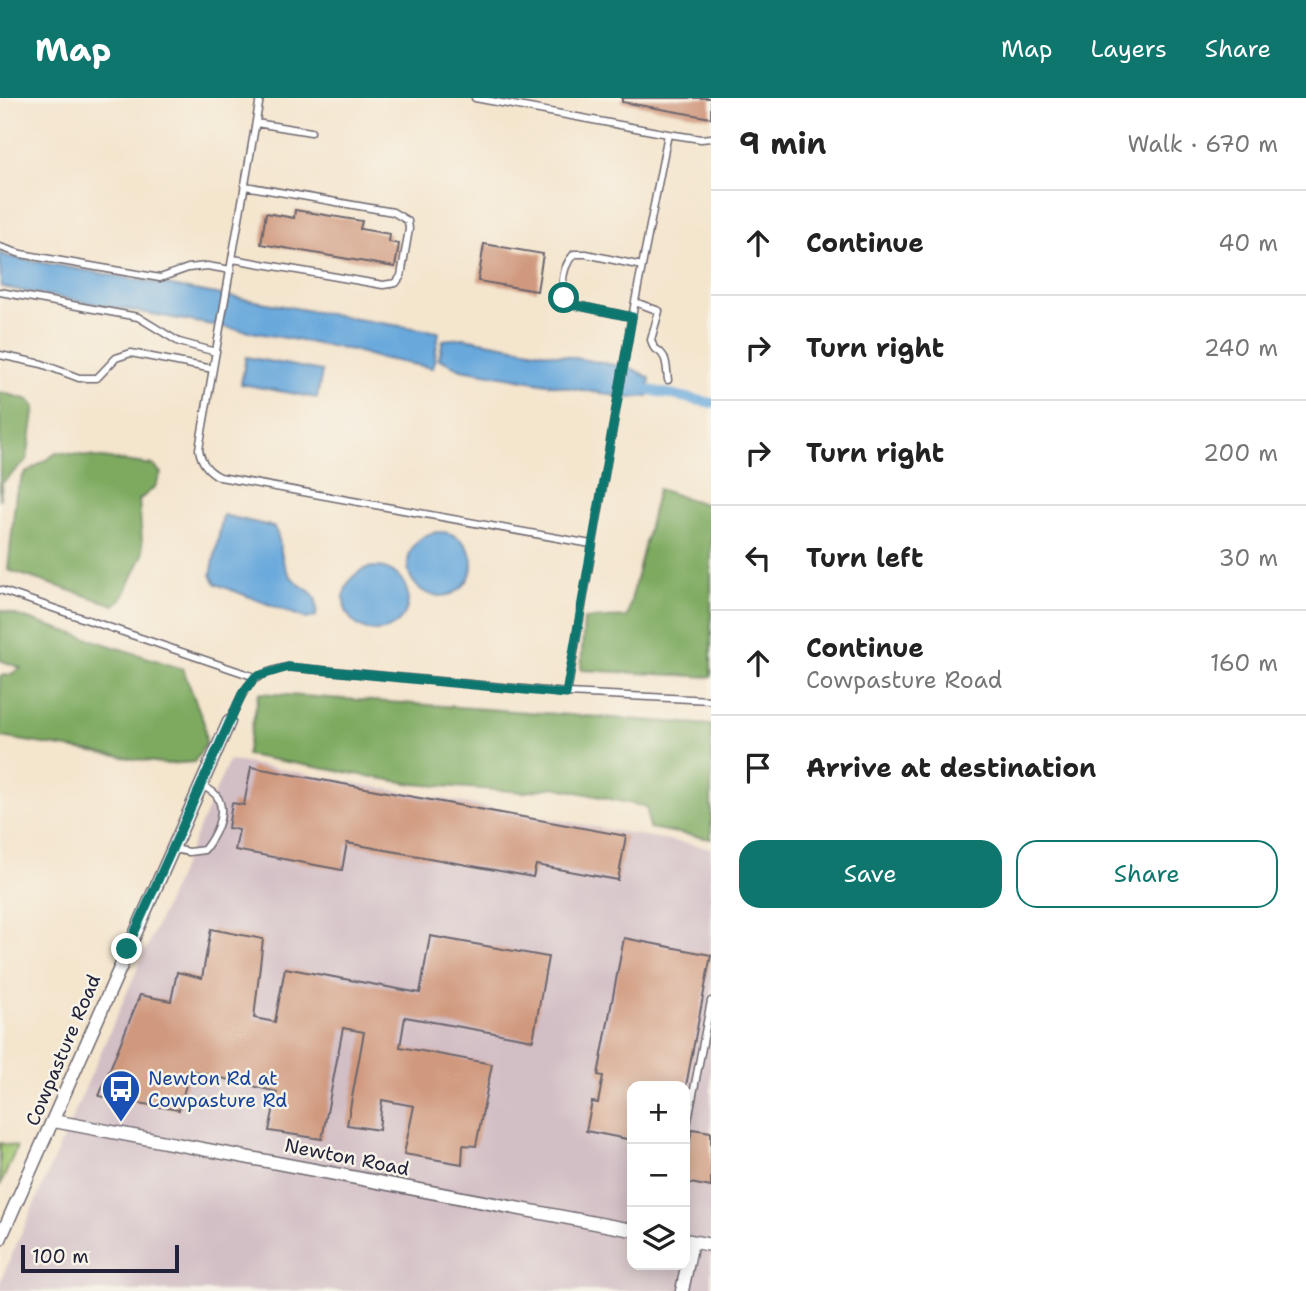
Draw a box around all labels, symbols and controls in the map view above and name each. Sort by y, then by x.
text: Map [35,27,111,72]
text: Map [1001,33,1052,65]
text: Layers [1090,33,1167,65]
text: Share [1205,33,1271,65]
text: 9 min [739,123,826,164]
text: Walk · 670 m [1127,129,1278,159]
icon: ahead [739,224,777,262]
text: Continue [806,225,924,260]
text: 40 m [1218,228,1278,258]
route start [548,282,579,313]
icon: right [739,329,777,367]
text: Turn right [806,330,944,365]
text: 240 m [1204,333,1278,363]
icon: right [739,434,777,472]
text: Turn right [806,435,944,470]
text: 200 m [1203,438,1278,468]
icon: left [739,539,777,577]
text: Turn left [806,540,923,575]
text: 30 m [1219,543,1278,573]
text: Continue [806,630,924,665]
icon: ahead [739,644,777,682]
text: 160 m [1210,648,1278,678]
text: Cowpasture Road [806,665,1002,695]
icon: arrive [739,749,777,787]
text: Arrive at destination [806,750,1096,785]
button: Save [739,840,1002,908]
button: Share [1016,840,1278,908]
route end [111,933,142,964]
street label: Cowpasture Road [20,970,106,1130]
place label: Newton Rd at Cowpasture Rd [148,1066,287,1113]
bus stop icon: Newton Rd at Cowpasture Rd [100,1068,142,1123]
map controls [627,1081,690,1270]
button: + [627,1081,690,1144]
street label: Newton Road [283,1133,411,1181]
button: − [627,1144,690,1207]
button: layers [627,1207,690,1270]
scale bar [21,1242,178,1274]
text: 100 m [32,1244,89,1269]

